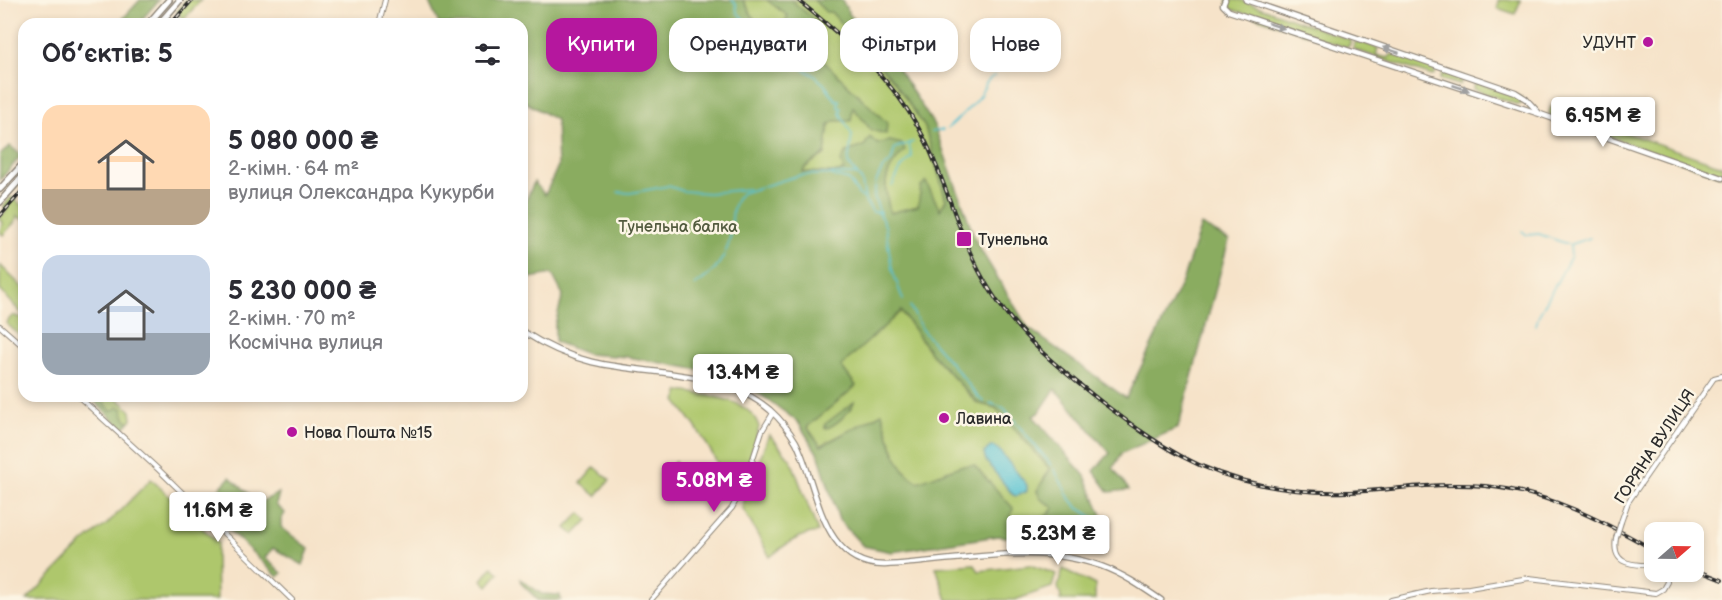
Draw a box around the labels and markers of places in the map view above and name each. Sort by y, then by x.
place label: УДУНТ [1583,34,1637,53]
marker: УДУНТ [1641,35,1655,49]
pin: 6.95M ₴ [1548,97,1658,148]
marker: Тунельна [955,230,973,248]
place label: Тунельна [978,231,1049,250]
pin: 13.4M ₴ [688,354,798,405]
place label: Лавина [955,410,1012,429]
marker: Лавина [937,411,951,425]
place label: Нова Пошта №15 [304,424,432,443]
marker: Нова Пошта №15 [285,425,299,439]
pin: 5.08M ₴ [659,462,769,513]
pin: 11.6M ₴ [163,492,273,543]
pin: 5.23M ₴ [1003,515,1113,566]

